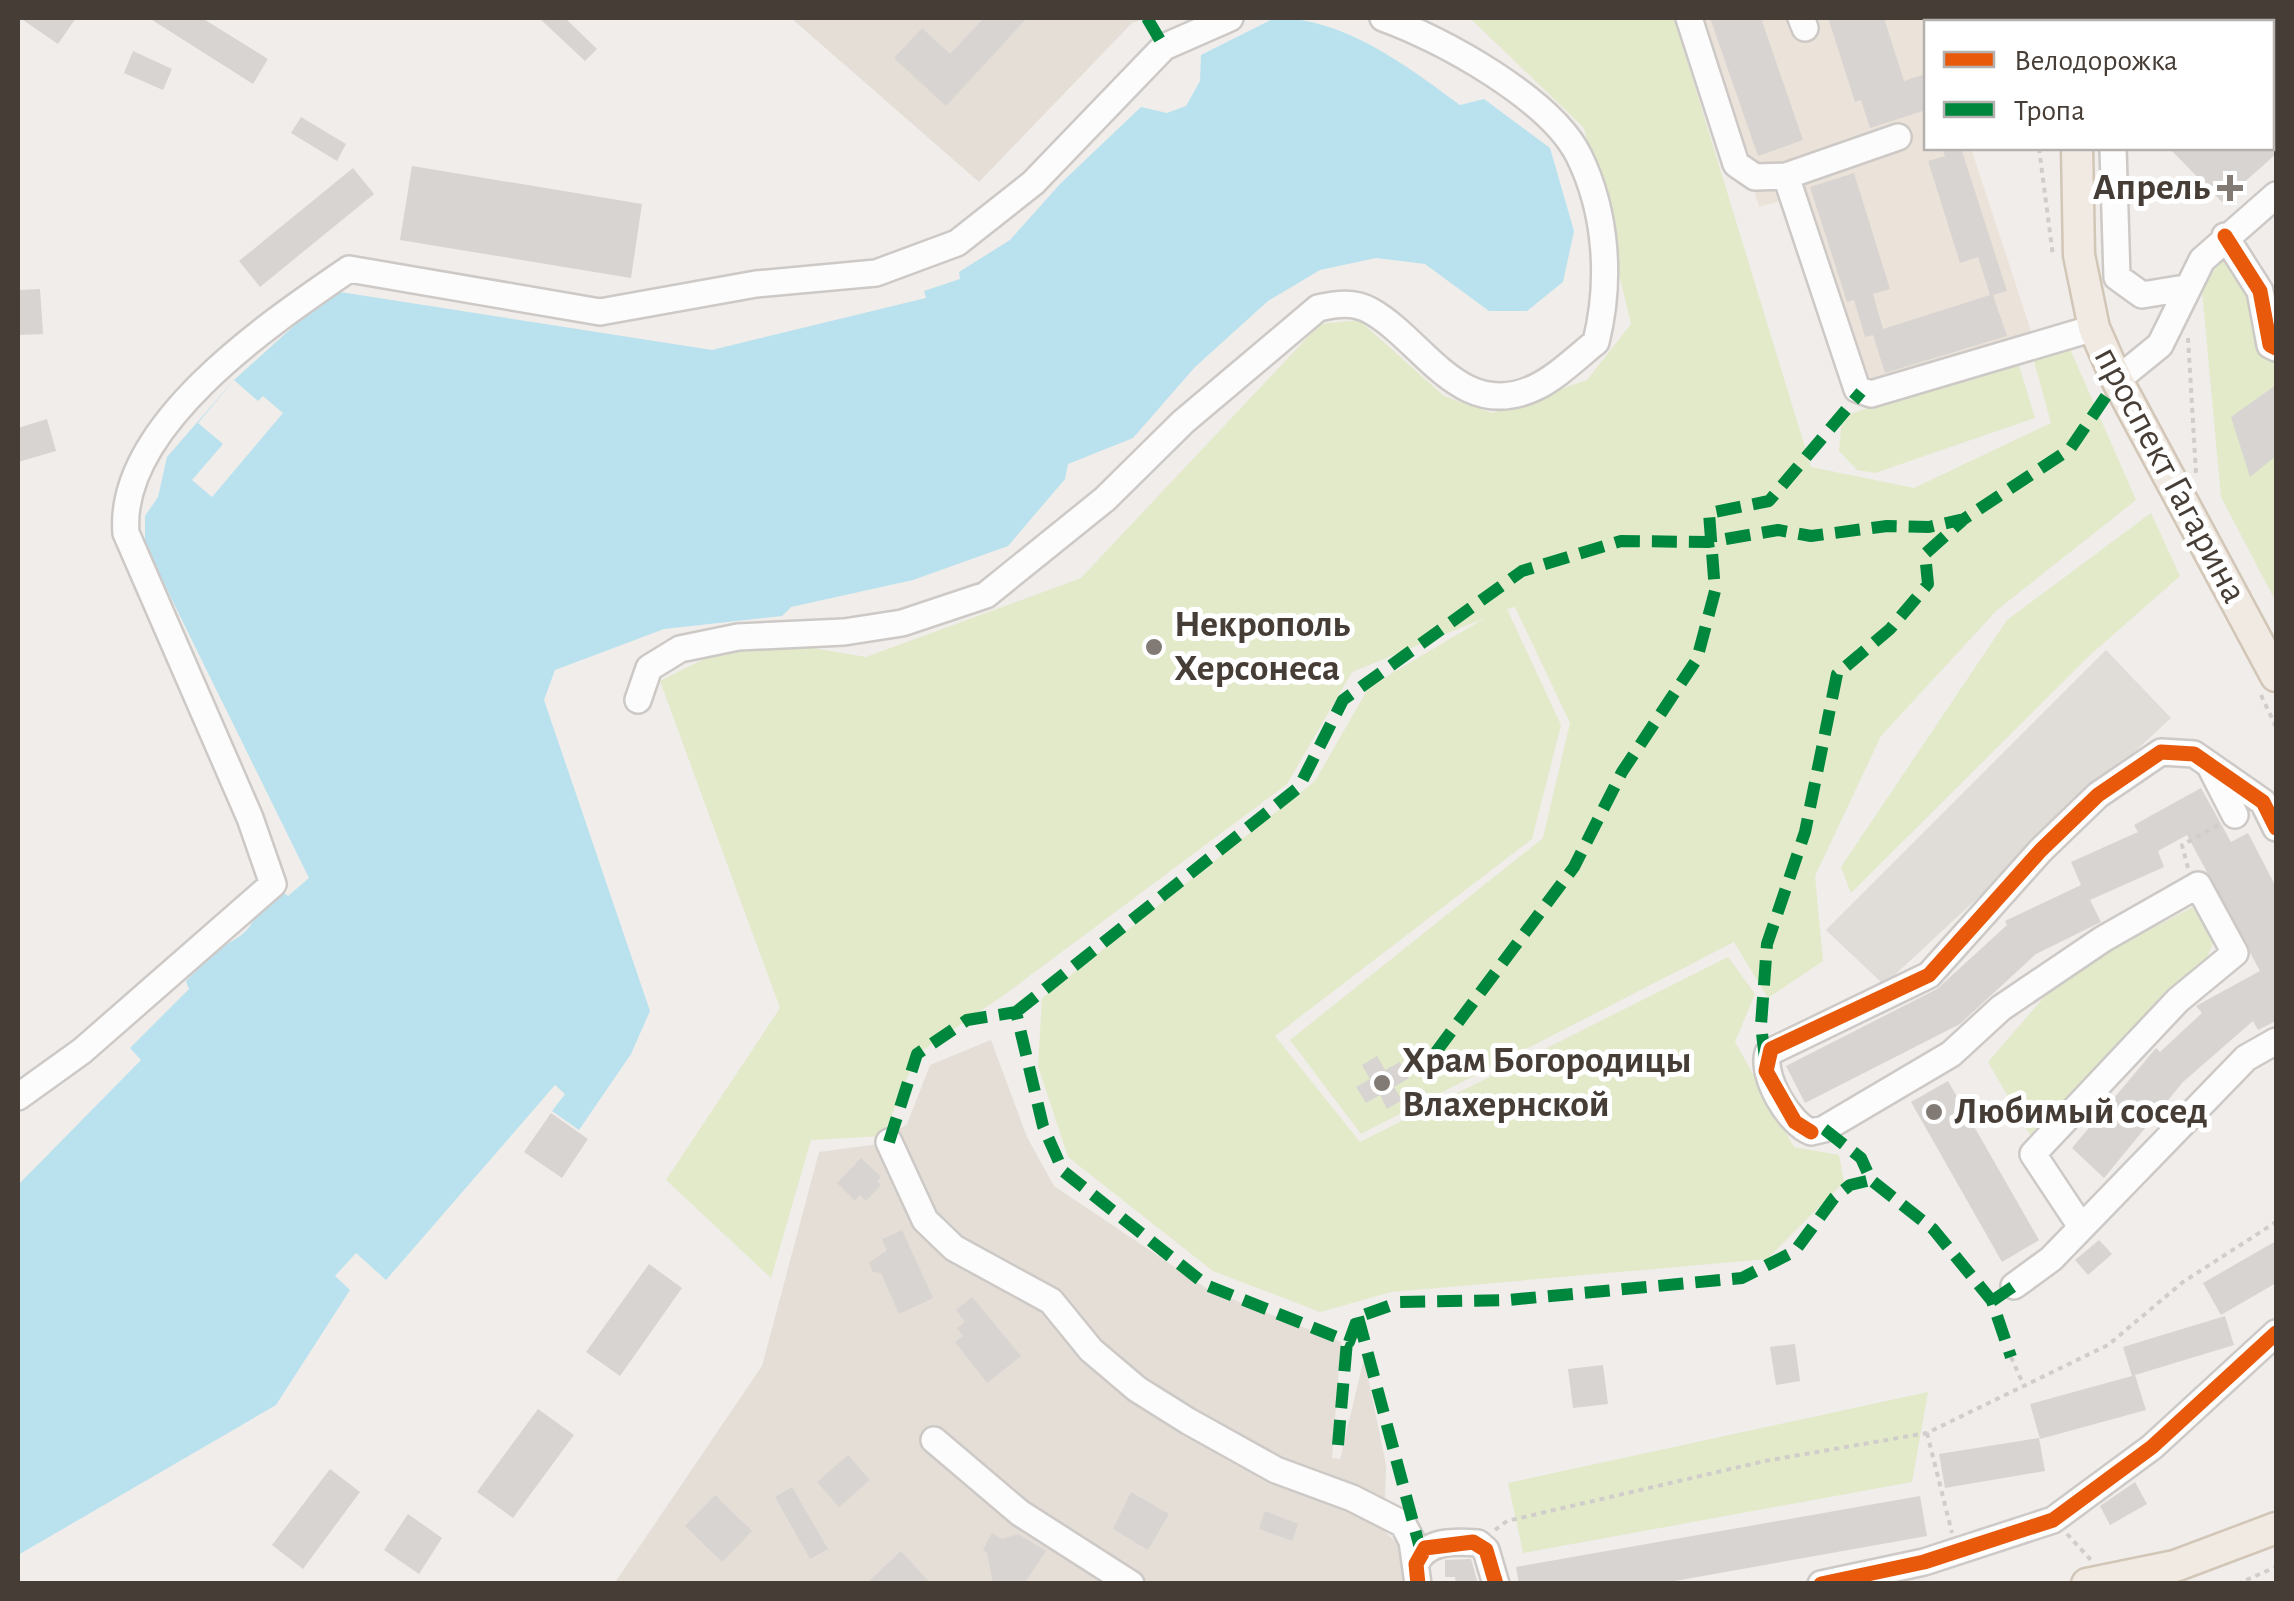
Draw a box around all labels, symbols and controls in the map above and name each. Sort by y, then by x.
legend [1924,20,2274,150]
text: Велодорожка [2014,46,2178,76]
text: Тропа [2014,96,2085,126]
place label: Апрель [2093,169,2210,207]
marker: Апрель [2219,177,2241,199]
street label: проспект Гагарина [2087,341,2253,609]
place label: Некрополь Херсонеса [1174,606,1351,688]
marker: Некрополь Херсонеса [1143,636,1165,658]
place label: Храм Богородицы Влахернской [1402,1042,1692,1124]
marker: Храм Богородицы Влахернской [1371,1072,1393,1094]
place label: Любимый сосед [1954,1093,2208,1131]
marker: Любимый сосед [1923,1101,1945,1123]

